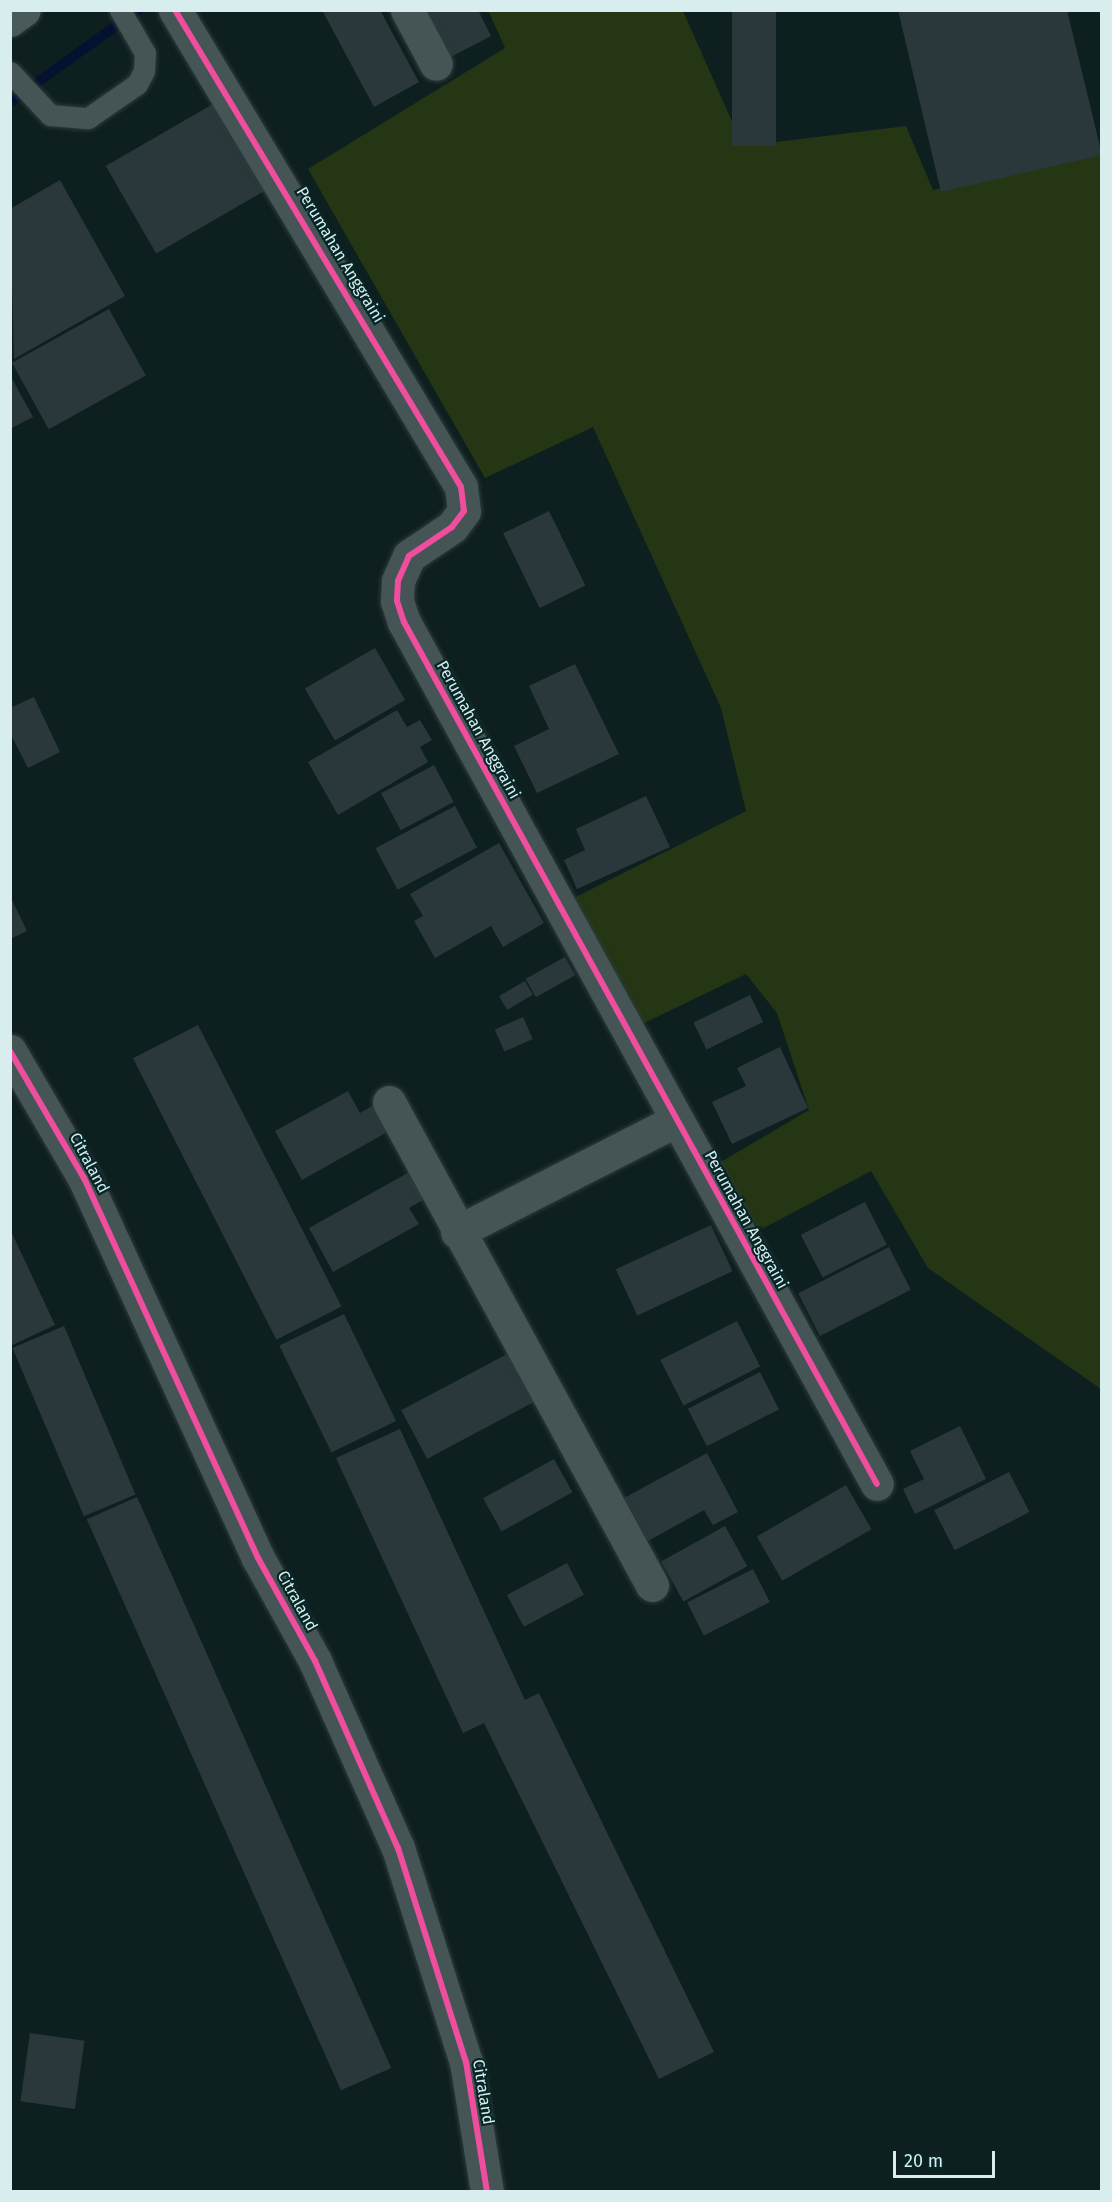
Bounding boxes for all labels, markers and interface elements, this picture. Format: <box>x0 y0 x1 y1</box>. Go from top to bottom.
street label: Perumahan Anggraini <box>292 184 388 326</box>
street label: Perumahan Anggraini <box>432 658 524 802</box>
street label: Citraland <box>65 1130 113 1196</box>
street label: Perumahan Anggraini <box>700 1148 792 1292</box>
street label: Citraland <box>273 1568 321 1634</box>
street label: Citraland <box>468 2058 498 2126</box>
scale bar <box>896 2139 998 2177</box>
text: 20 m <box>904 2150 943 2172</box>

